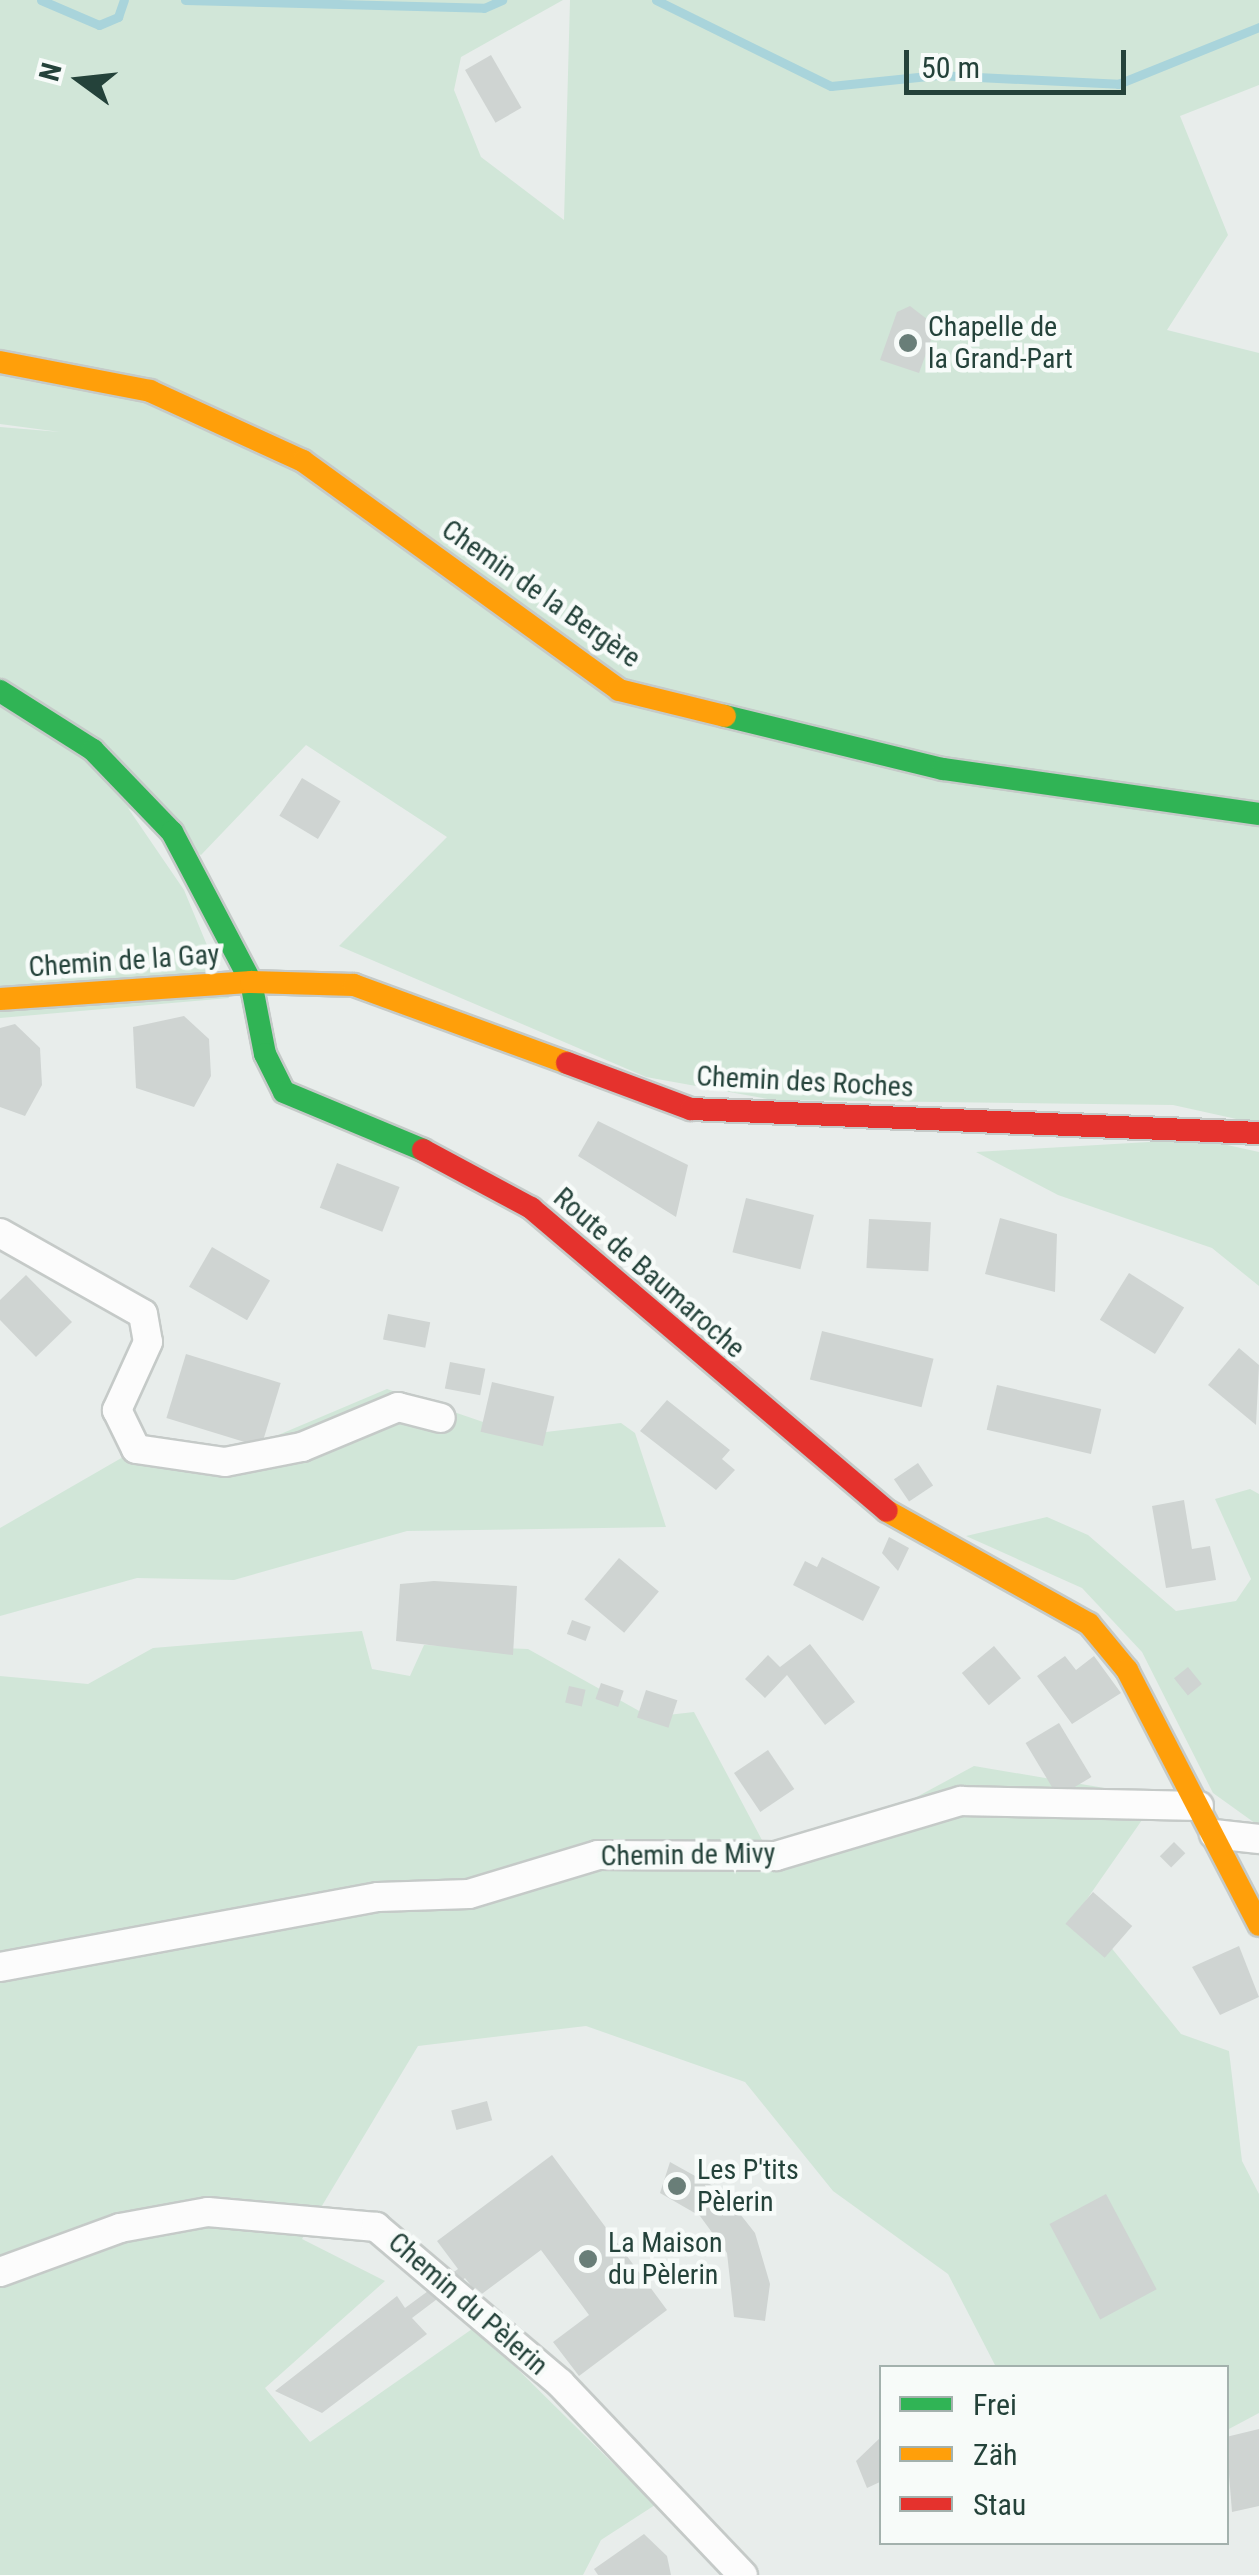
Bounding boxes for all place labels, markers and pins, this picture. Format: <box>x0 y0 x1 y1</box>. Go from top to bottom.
place label: Chapelle de la Grand-Part <box>928 310 1073 376</box>
marker: Chapelle de la Grand-Part <box>897 332 919 354</box>
place label: Les P'tits Pèlerin <box>697 2153 799 2219</box>
marker: Les P'tits Pèlerin <box>666 2175 688 2197</box>
place label: La Maison du Pèlerin <box>608 2226 723 2292</box>
marker: La Maison du Pèlerin <box>577 2248 599 2270</box>

